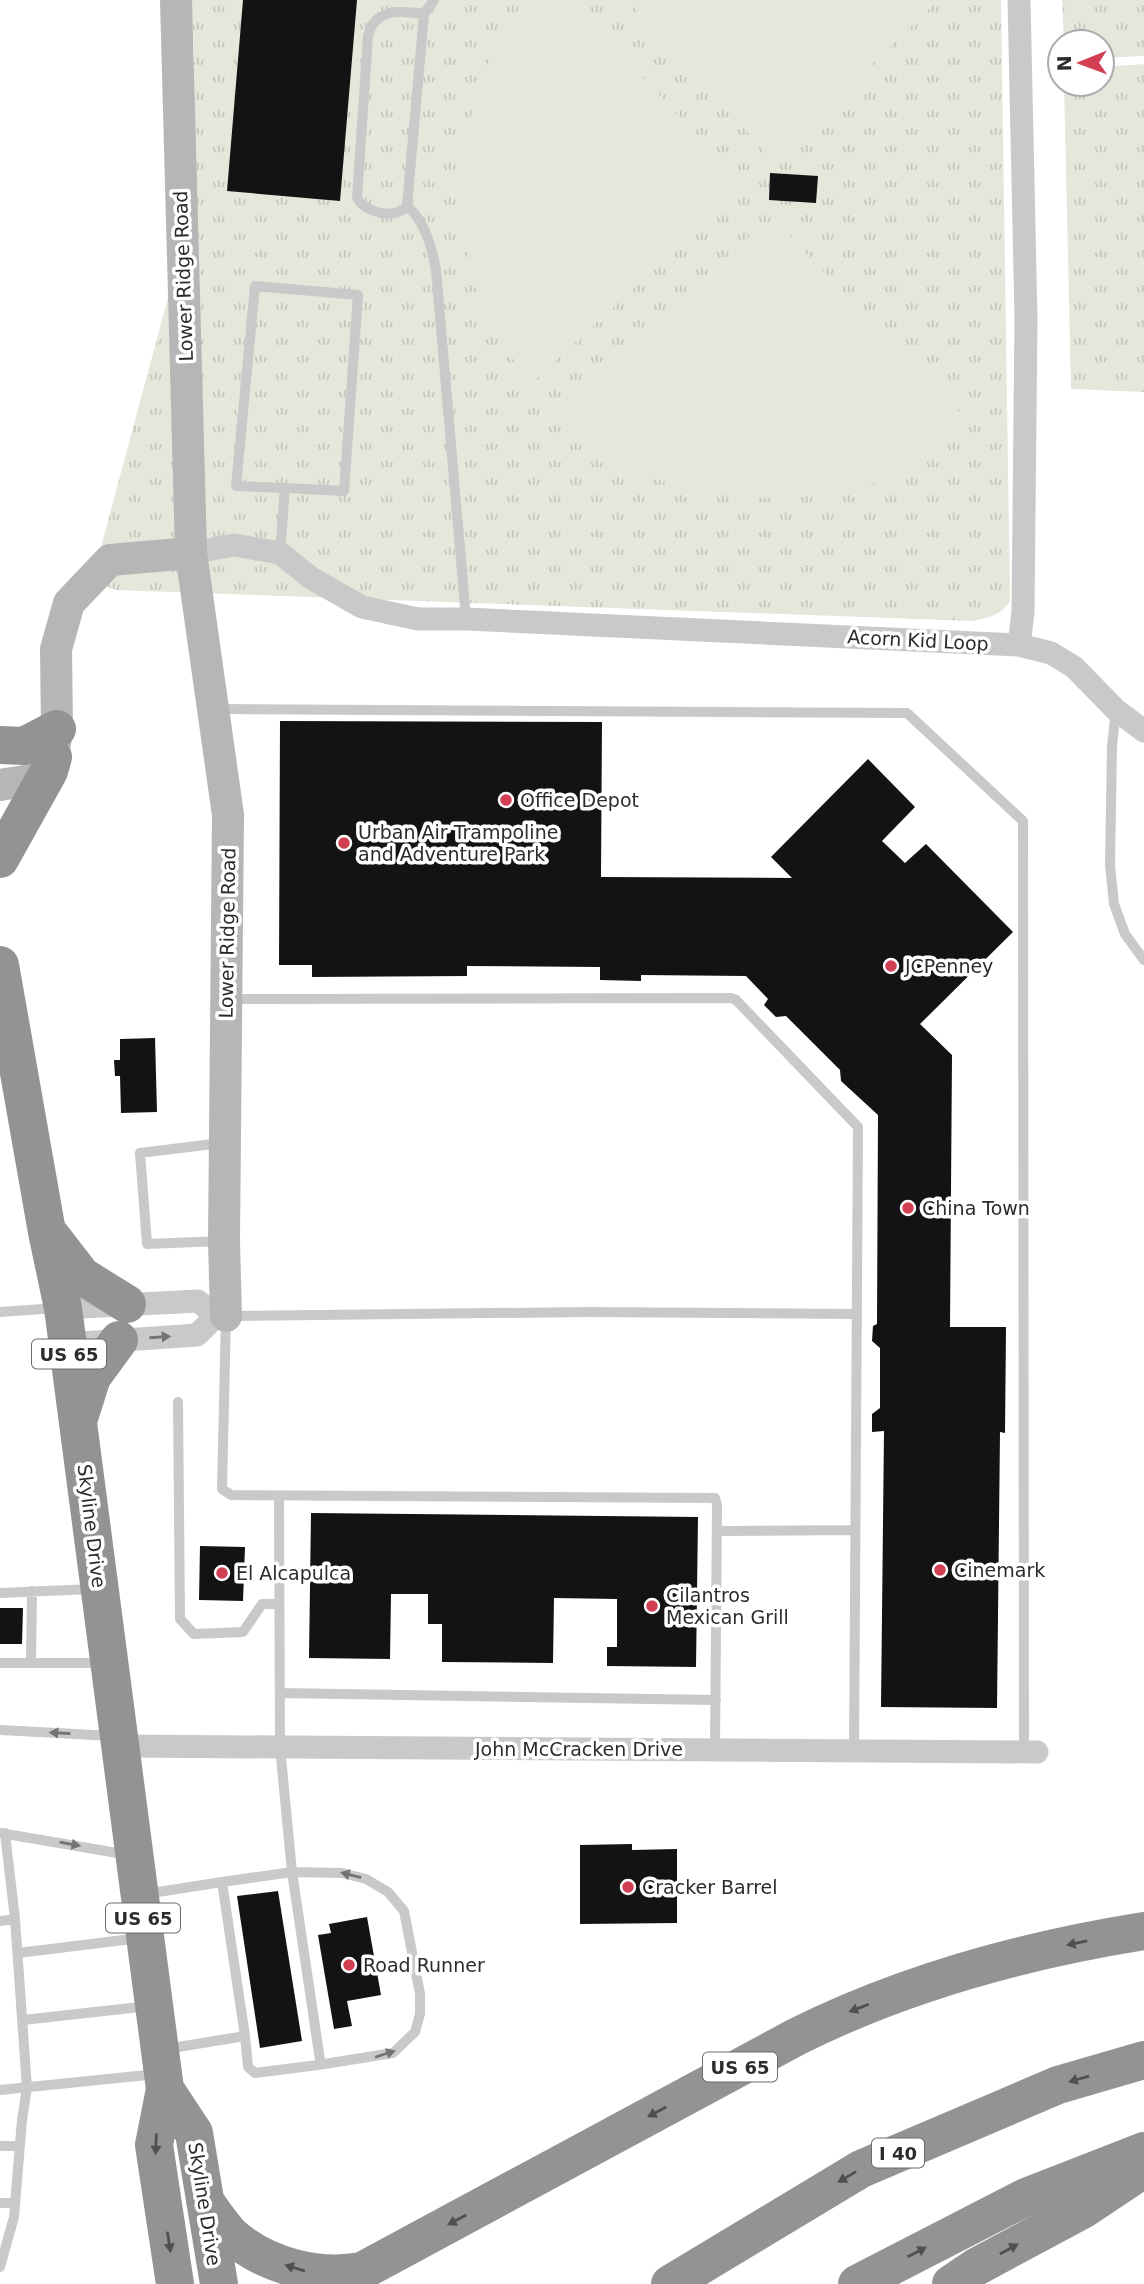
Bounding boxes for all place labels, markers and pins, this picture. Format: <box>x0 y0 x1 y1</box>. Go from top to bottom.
place label: Office Depot <box>520 789 639 811</box>
marker: Office Depot <box>498 792 514 808</box>
place label: Urban Air Trampoline and Adventure Park <box>358 821 558 865</box>
marker: Urban Air Trampoline and Adventure Park <box>336 835 352 851</box>
place label: JCPenney <box>904 955 993 977</box>
marker: JCPenney <box>883 958 899 974</box>
place label: China Town <box>922 1197 1030 1219</box>
marker: China Town <box>900 1200 916 1216</box>
place label: Cinemark <box>954 1559 1045 1581</box>
place label: El Alcapulca <box>236 1562 351 1584</box>
marker: Cinemark <box>932 1562 948 1578</box>
marker: El Alcapulca <box>214 1565 230 1581</box>
place label: Cilantros Mexican Grill <box>666 1584 789 1628</box>
marker: Cilantros Mexican Grill <box>644 1598 660 1614</box>
place label: Cracker Barrel <box>642 1876 778 1898</box>
marker: Cracker Barrel <box>620 1879 636 1895</box>
place label: Road Runner <box>363 1954 485 1976</box>
marker: Road Runner <box>341 1957 357 1973</box>

